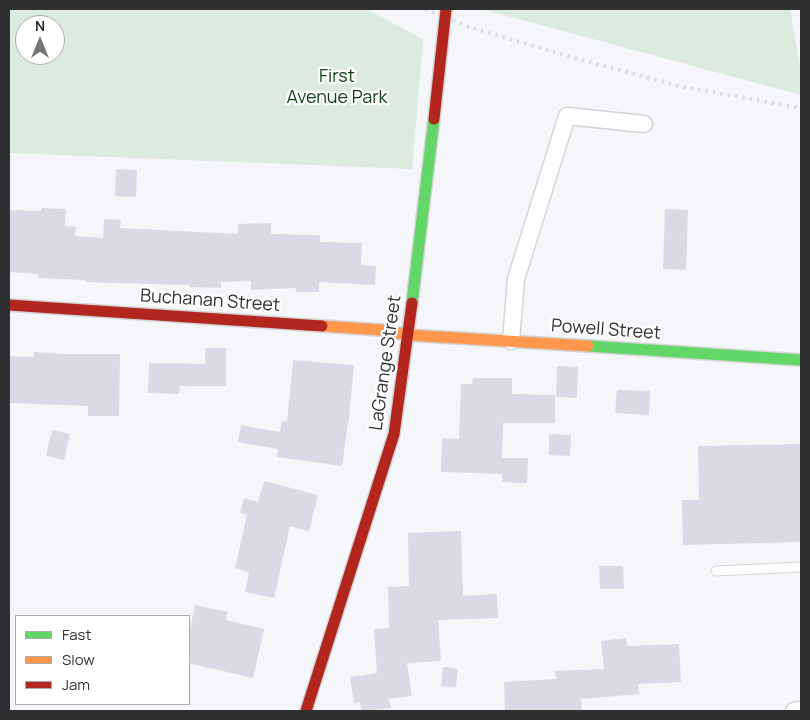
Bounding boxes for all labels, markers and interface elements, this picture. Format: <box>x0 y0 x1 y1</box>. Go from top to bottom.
north arrow <box>15 15 65 65</box>
text: N <box>35 16 45 35</box>
park label: First Avenue Park <box>286 66 388 108</box>
street label: Buchanan Street <box>139 285 281 317</box>
street label: LaGrange Street <box>366 294 406 432</box>
street label: Powell Street <box>550 315 662 345</box>
legend <box>15 615 190 705</box>
text: Fast <box>62 624 91 645</box>
text: Slow <box>62 649 95 670</box>
text: Jam <box>62 674 90 695</box>

